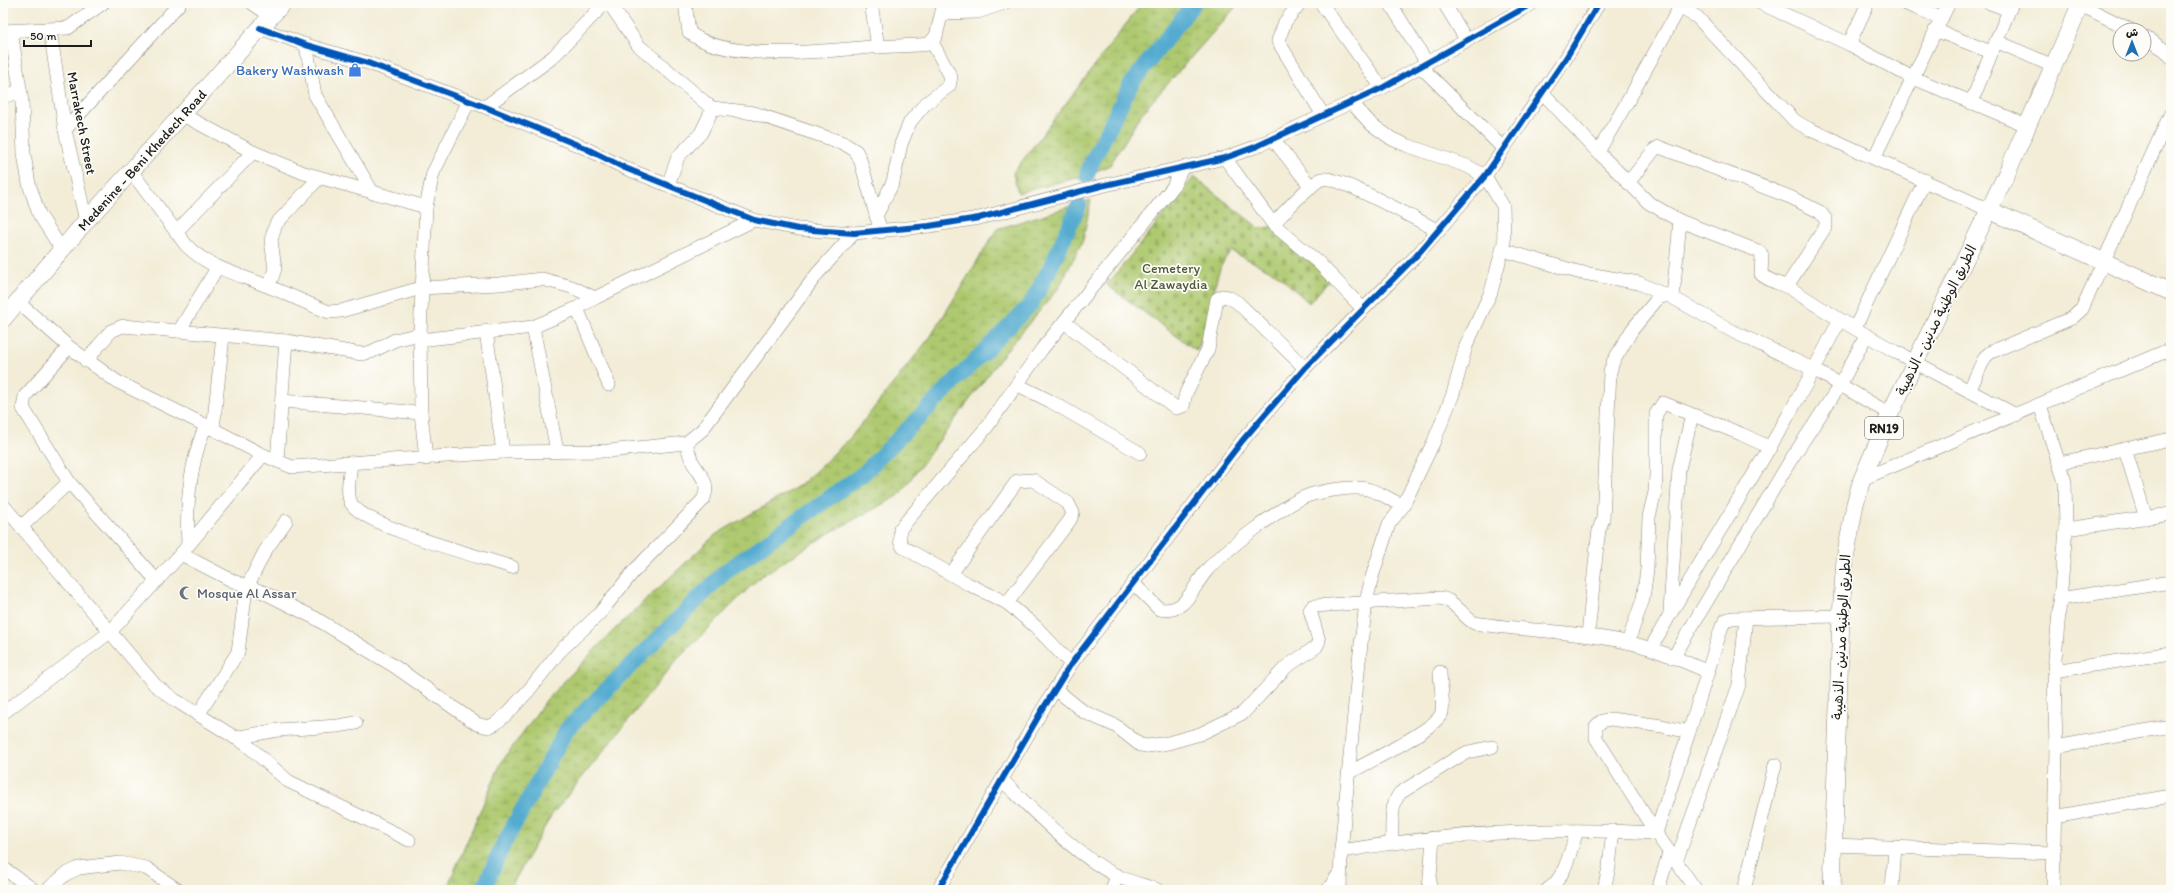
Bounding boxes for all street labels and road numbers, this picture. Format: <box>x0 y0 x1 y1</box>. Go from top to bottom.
street label: Marrakech Street <box>63 70 100 176</box>
street label: Medenine - Beni Khedech Road <box>74 86 211 234</box>
street label: الطريق الوطنية مدنين - الذهيبة <box>1893 242 1980 398</box>
road number: RN19 <box>1865 417 1903 439</box>
street label: الطريق الوطنية مدنين - الذهيبة <box>1829 554 1854 720</box>

